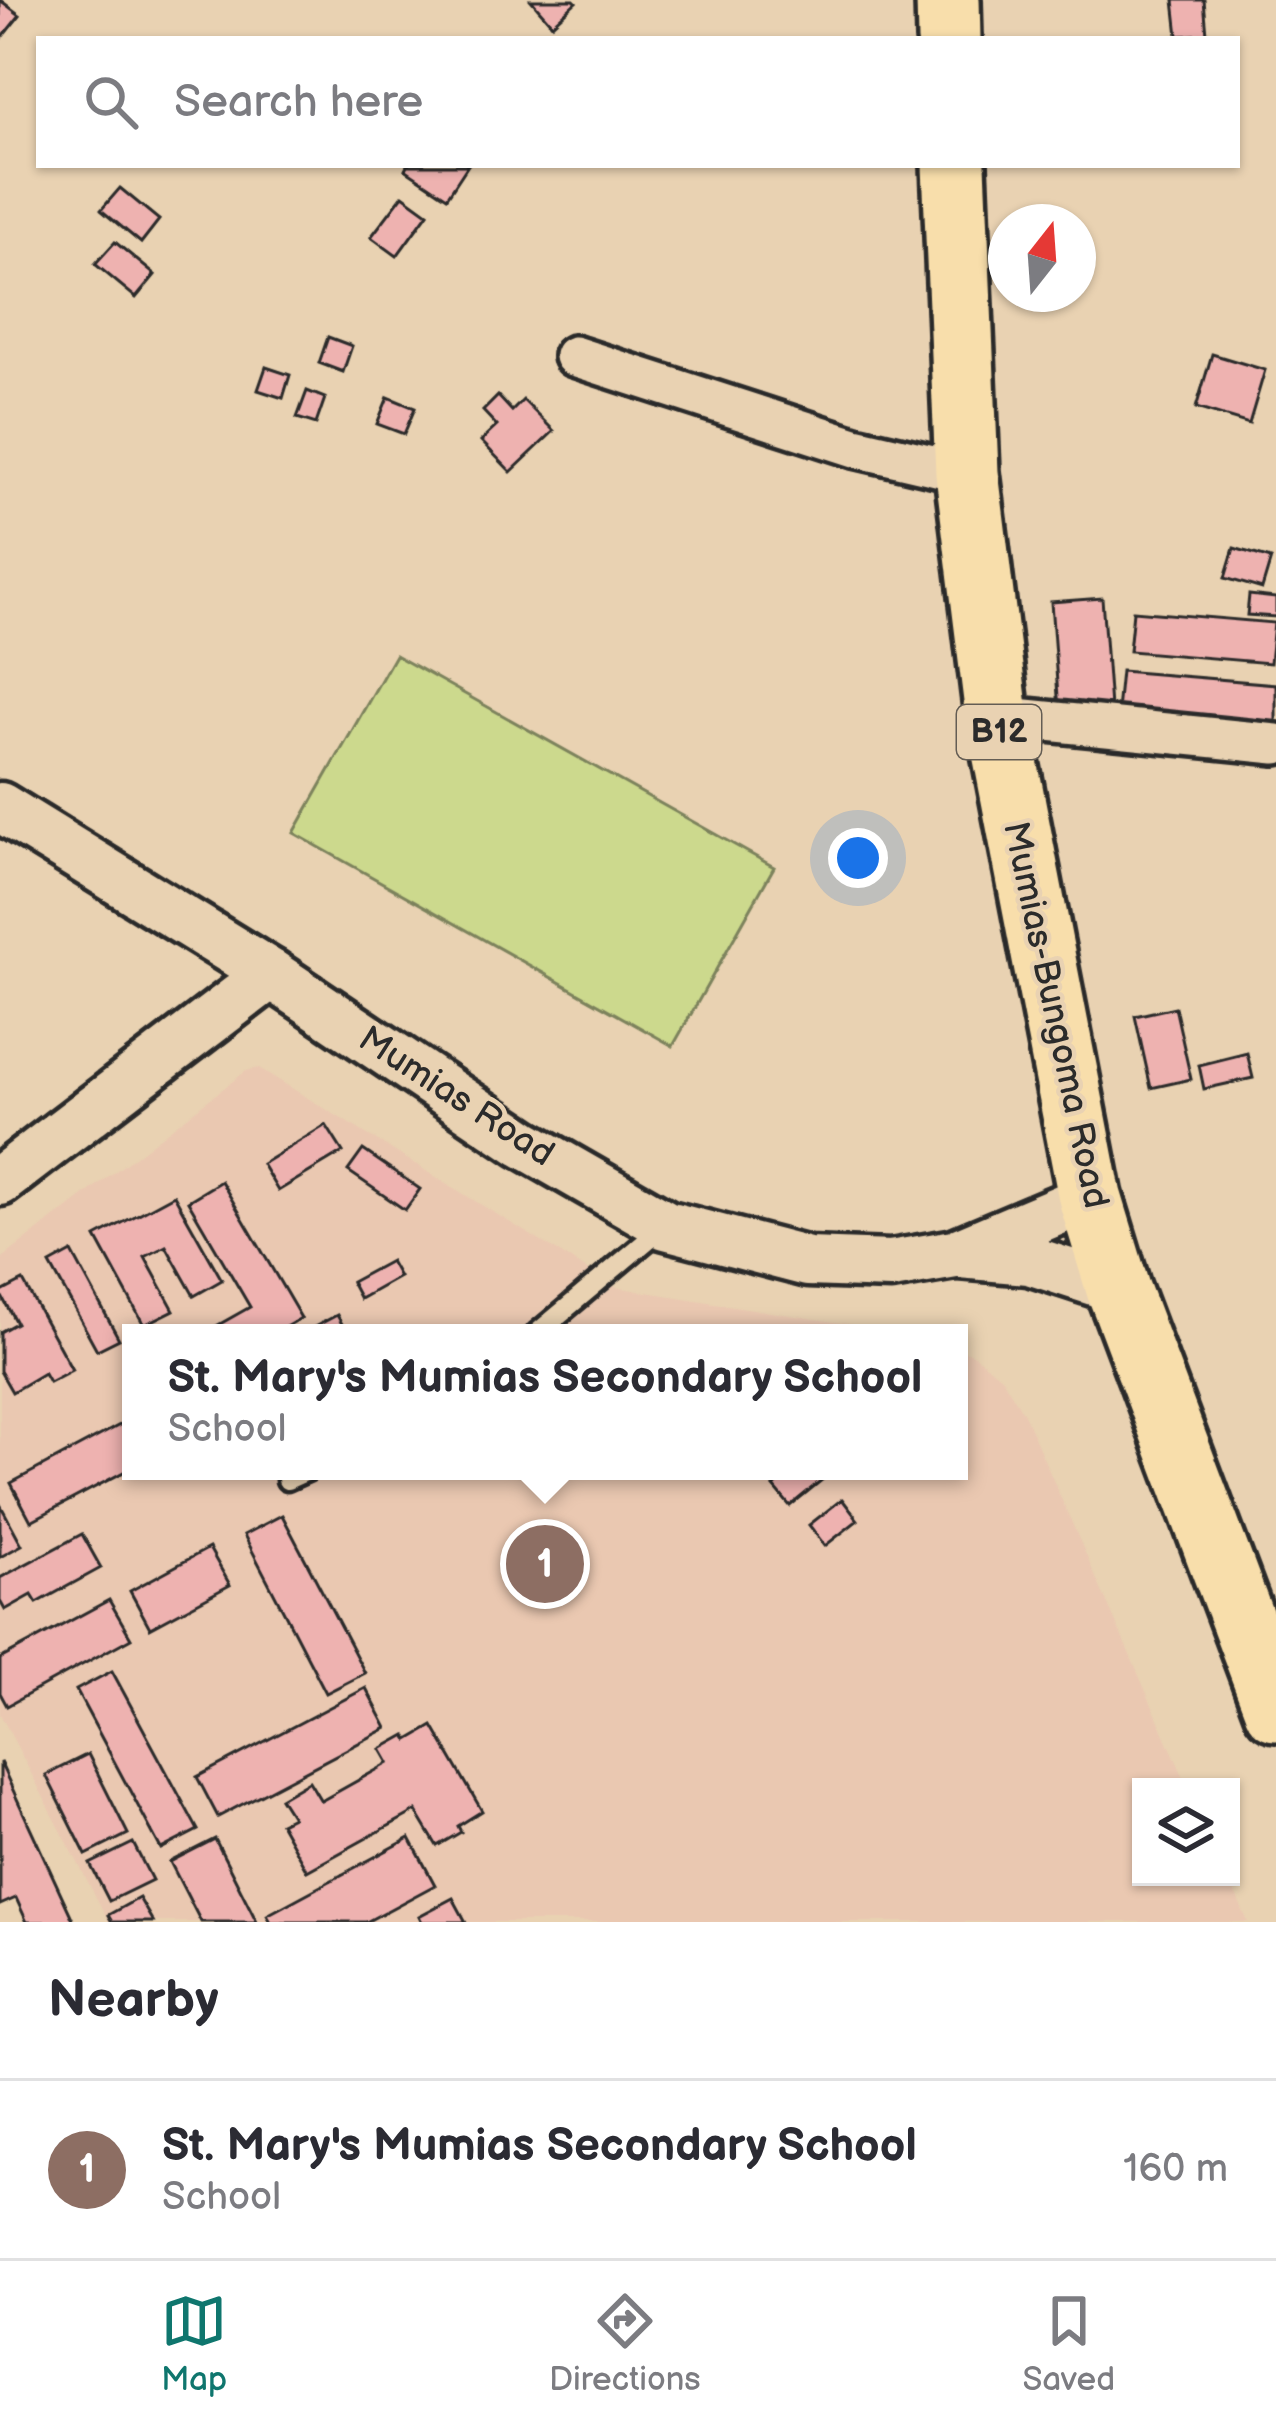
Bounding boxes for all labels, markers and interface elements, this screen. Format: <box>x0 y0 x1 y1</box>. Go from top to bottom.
search box <box>36 36 1240 168</box>
icon: search <box>78 69 144 135</box>
text: Search here <box>174 75 423 130</box>
north arrow <box>988 204 1096 312</box>
road number: B12 <box>957 705 1041 759</box>
street label: Mumias-Bungoma Road <box>993 818 1117 1212</box>
your location <box>828 828 888 888</box>
street label: Mumias Road <box>350 1018 562 1176</box>
popup <box>122 1324 968 1480</box>
text: St. Mary's Mumias Secondary School <box>168 1351 922 1406</box>
text: School <box>168 1406 287 1453</box>
pin: 1 <box>506 1519 584 1609</box>
map controls <box>1132 1778 1240 1886</box>
button: layers <box>1132 1778 1240 1886</box>
text: Nearby <box>48 1970 219 2031</box>
text: St. Mary's Mumias Secondary School <box>162 2119 917 2174</box>
text: 1 <box>79 2146 95 2193</box>
text: 160 m <box>1123 2146 1228 2193</box>
text: School <box>162 2174 281 2221</box>
tab: Map <box>161 2288 227 2400</box>
tab: Directions <box>549 2288 701 2400</box>
tab: Saved <box>1022 2288 1115 2400</box>

